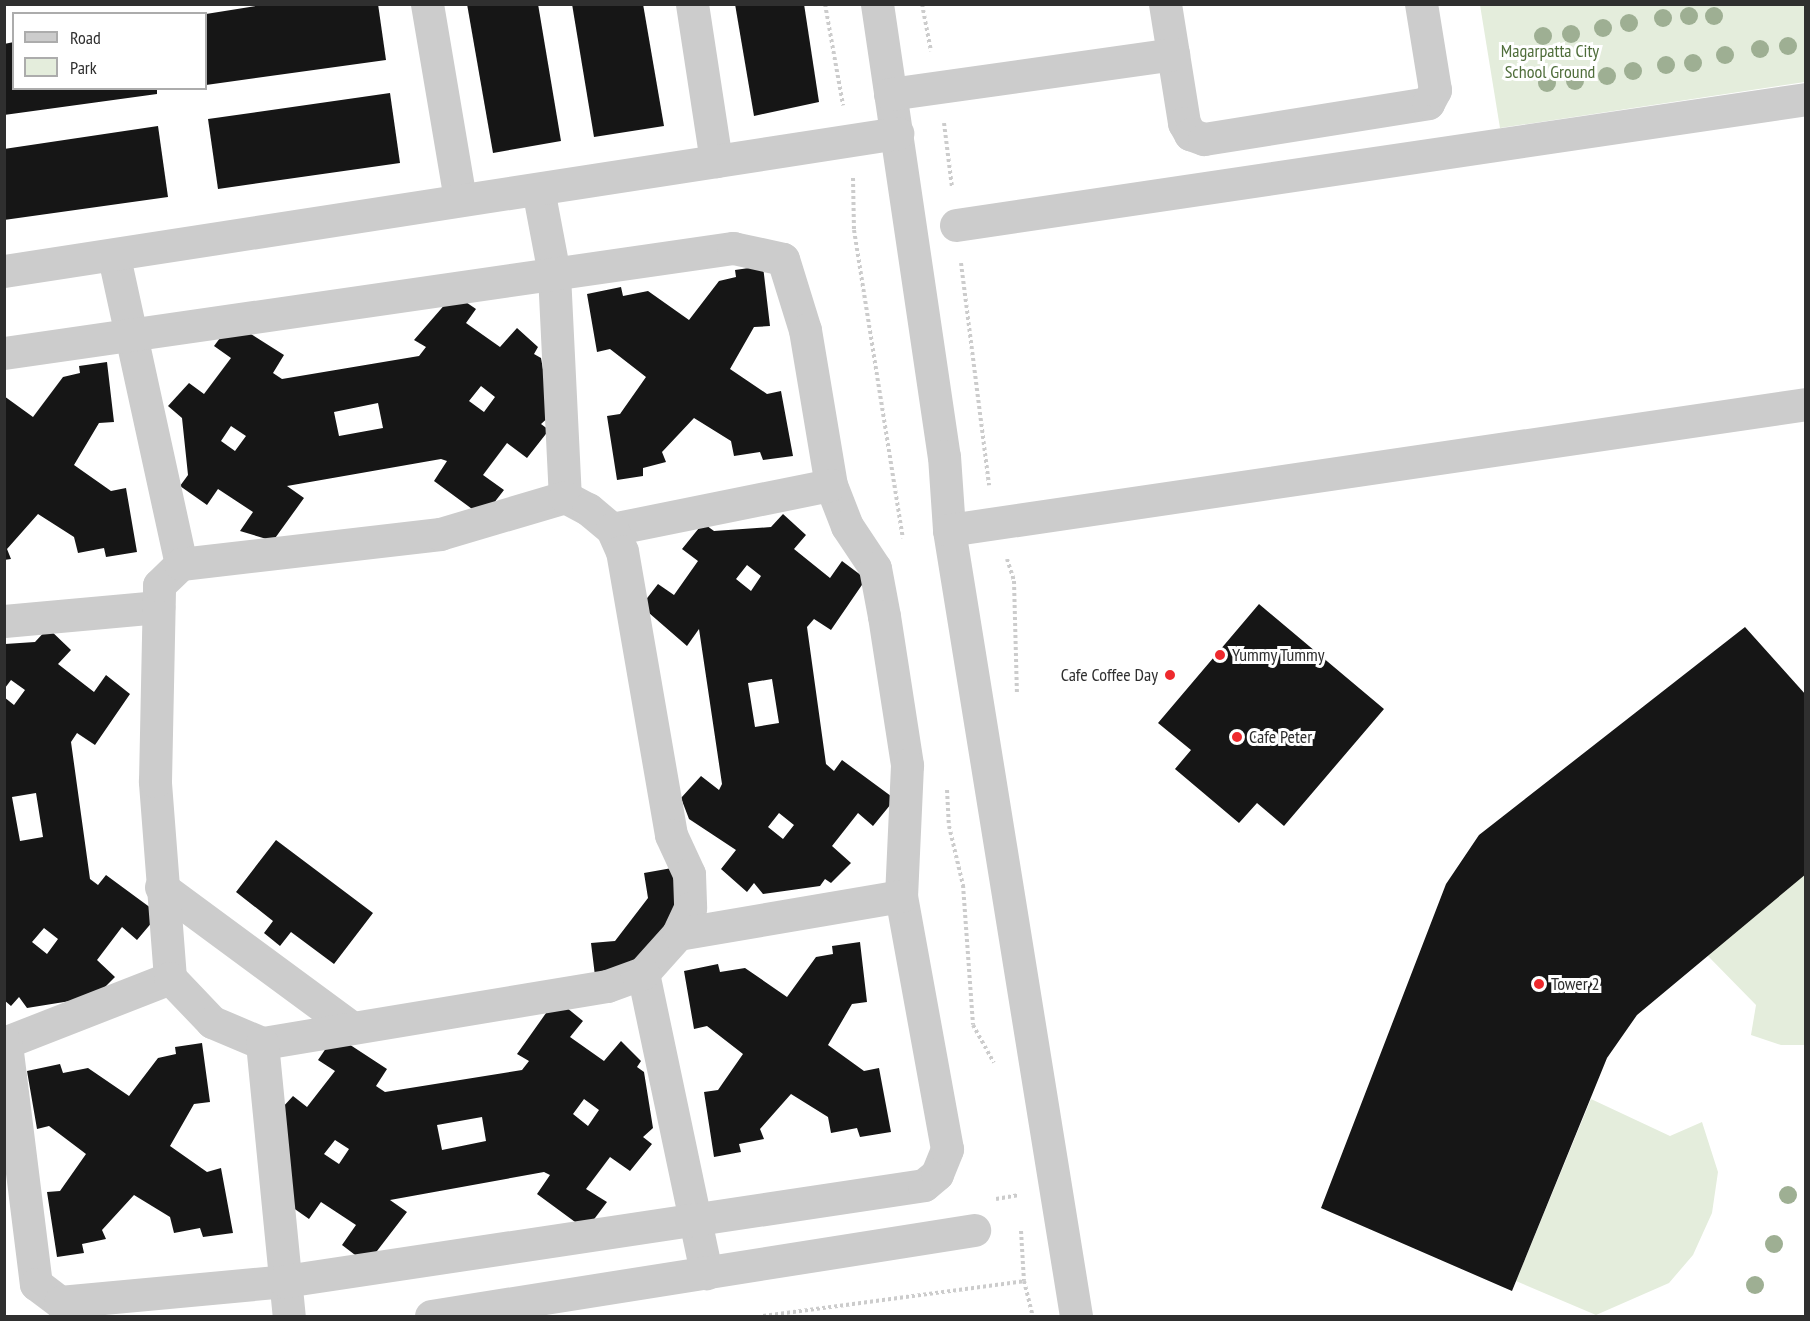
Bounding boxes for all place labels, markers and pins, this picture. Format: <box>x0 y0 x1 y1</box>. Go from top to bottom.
place label: Yummy Tummy <box>1232 644 1326 666</box>
marker: Yummy Tummy <box>1213 648 1227 662</box>
place label: Cafe Coffee Day <box>1061 664 1158 686</box>
marker: Cafe Coffee Day <box>1163 668 1177 682</box>
place label: Cafe Peter <box>1249 726 1312 748</box>
marker: Cafe Peter <box>1230 730 1244 744</box>
place label: Tower 2 <box>1551 973 1600 995</box>
marker: Tower 2 <box>1532 977 1546 991</box>

